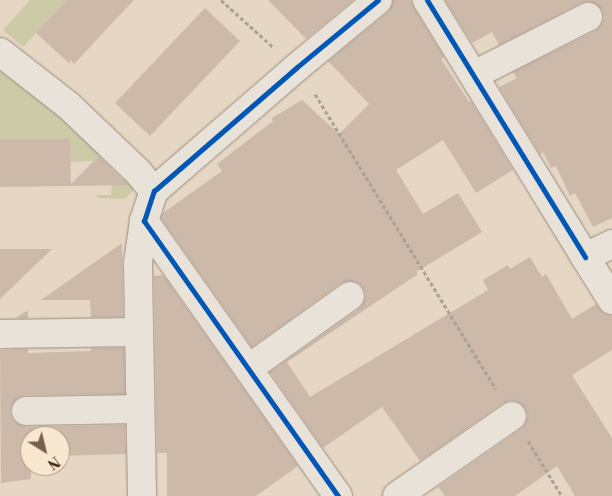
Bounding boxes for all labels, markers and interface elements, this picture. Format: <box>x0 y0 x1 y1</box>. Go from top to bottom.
north arrow <box>20 426 70 476</box>
text: N <box>43 452 63 473</box>

